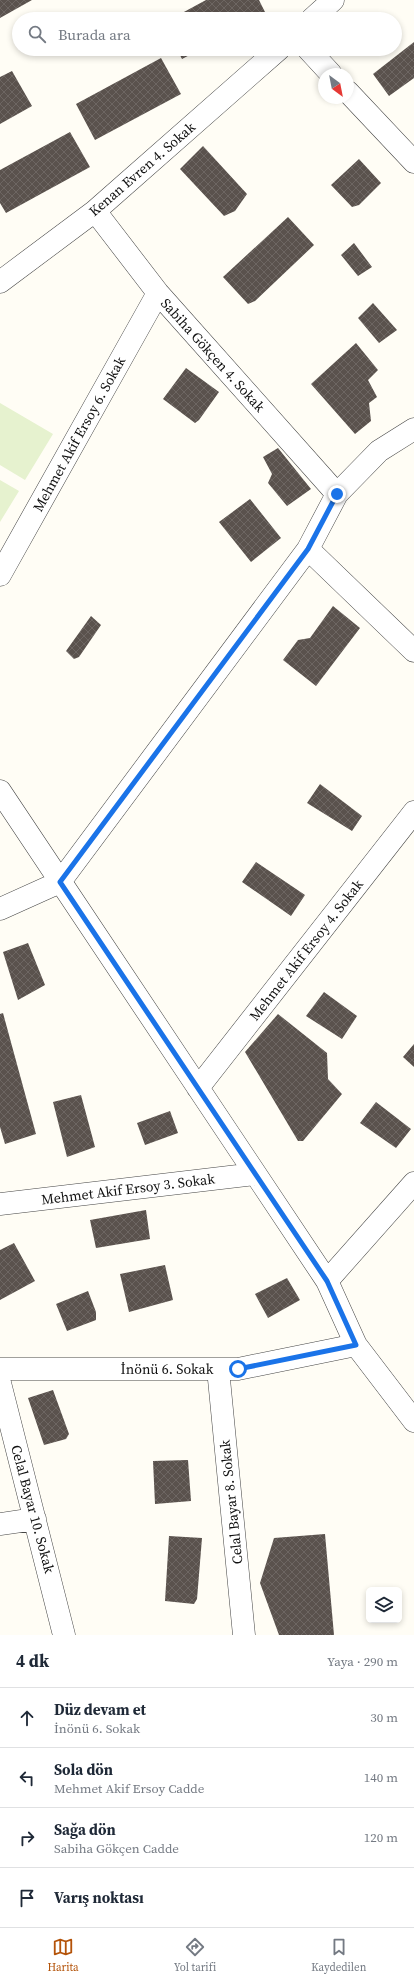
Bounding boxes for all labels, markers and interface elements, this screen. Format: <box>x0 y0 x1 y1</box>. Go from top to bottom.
search box <box>12 12 402 56</box>
icon: search <box>26 23 48 45</box>
text: Burada ara <box>58 24 131 45</box>
north arrow <box>318 68 354 104</box>
street label: Kenan Evren 4. Sokak <box>84 117 200 221</box>
street label: Sabiha Gökçen 4. Sokak <box>156 294 270 417</box>
street label: Mehmet Akif Ersoy 6. Sokak <box>28 353 130 515</box>
route end <box>328 485 346 503</box>
street label: Mehmet Akif Ersoy 4. Sokak <box>244 875 368 1025</box>
street label: Mehmet Akif Ersoy 3. Sokak <box>40 1168 216 1210</box>
street label: İnönü 6. Sokak <box>121 1359 214 1379</box>
route start <box>229 1360 247 1378</box>
street label: Celal Bayar 8. Sokak <box>214 1438 247 1565</box>
street label: Celal Bayar 10. Sokak <box>6 1443 60 1576</box>
map controls <box>366 1587 402 1623</box>
button: layers <box>366 1587 402 1623</box>
text: 4 dk <box>16 1649 49 1673</box>
text: Yaya · 290 m <box>327 1653 398 1670</box>
text: Düz devam et <box>54 1699 146 1720</box>
icon: ahead <box>16 1707 38 1729</box>
text: 30 m <box>370 1709 398 1726</box>
text: İnönü 6. Sokak <box>54 1720 140 1737</box>
text: Sola dön <box>54 1759 113 1780</box>
icon: left <box>16 1767 38 1789</box>
text: 140 m <box>364 1769 398 1786</box>
text: Mehmet Akif Ersoy Cadde <box>54 1780 204 1797</box>
text: Sağa dön <box>54 1819 116 1840</box>
icon: right <box>16 1827 38 1849</box>
text: 120 m <box>364 1829 398 1846</box>
text: Sabiha Gökçen Cadde <box>54 1840 179 1857</box>
icon: arrive <box>16 1887 38 1909</box>
text: Varış noktası <box>54 1887 144 1908</box>
tab: Harita <box>48 1936 79 1975</box>
tab: Yol tarifi <box>174 1936 216 1975</box>
tab: Kaydedilen <box>311 1936 366 1975</box>

